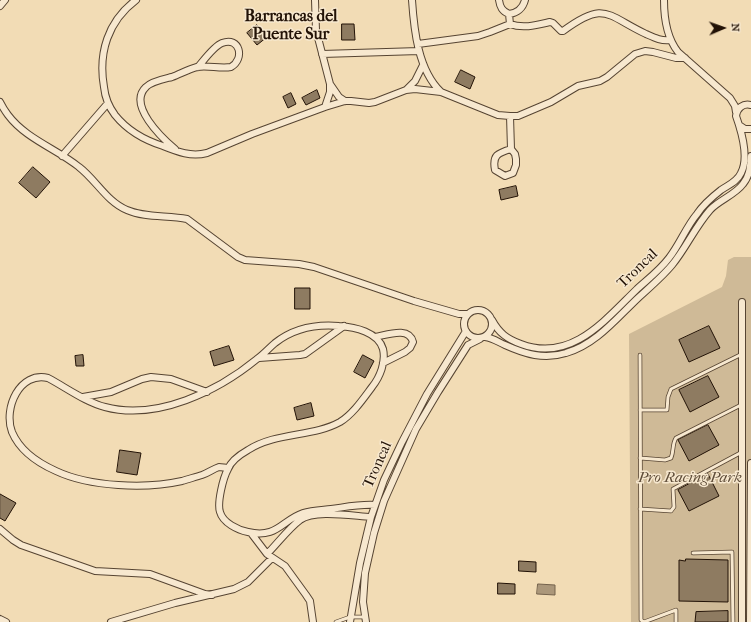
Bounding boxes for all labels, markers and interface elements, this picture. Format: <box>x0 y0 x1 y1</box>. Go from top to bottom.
district label: Barrancas del Puente Sur <box>245 7 337 45</box>
north arrow <box>703 8 743 48</box>
text: N <box>729 23 742 32</box>
street label: Troncal <box>614 245 662 293</box>
street label: Troncal <box>360 439 396 491</box>
park label: Pro Racing Park <box>638 469 742 487</box>

